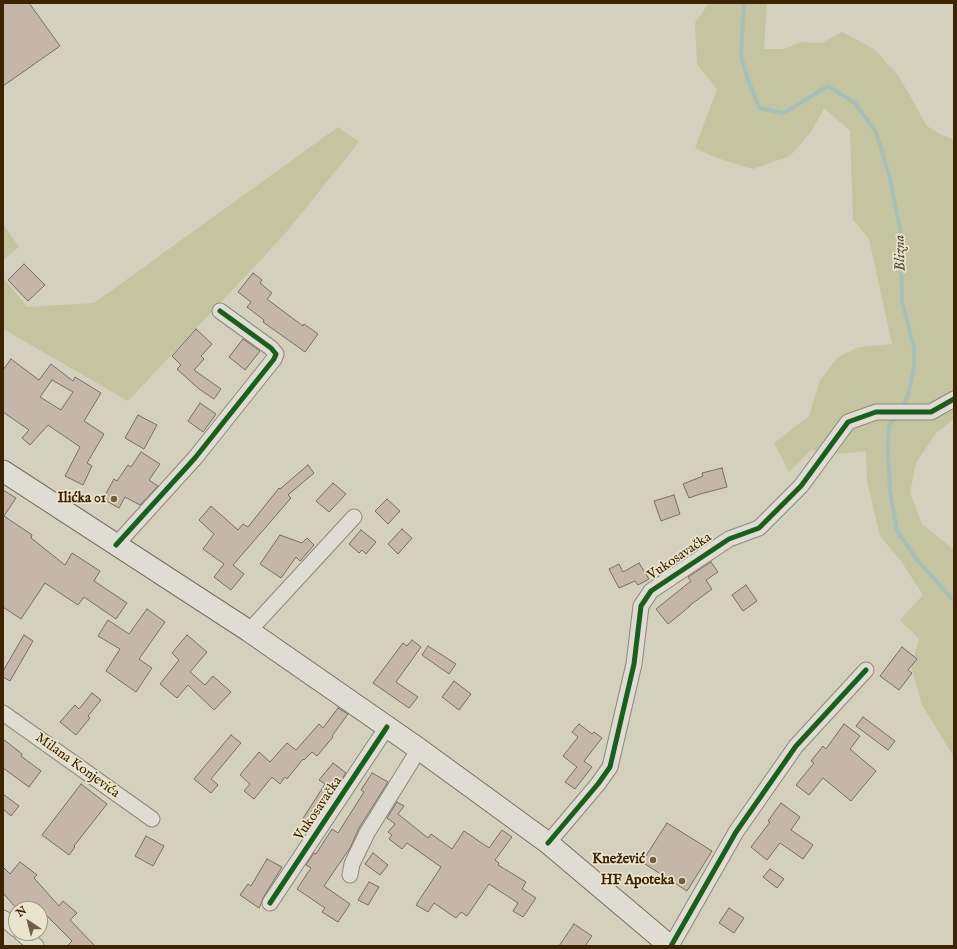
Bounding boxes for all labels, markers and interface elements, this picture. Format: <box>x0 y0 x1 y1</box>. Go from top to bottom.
water label: Blizna <box>891 234 911 272</box>
place label: Ilićka 01 <box>58 491 106 507</box>
marker: Ilićka 01 <box>109 494 119 504</box>
street label: Vukosavačka <box>645 529 715 585</box>
street label: Milana Konjevića <box>32 730 122 802</box>
street label: Vukosavačka <box>291 774 347 844</box>
place label: Knežević <box>592 852 645 868</box>
marker: Knežević <box>648 855 658 865</box>
place label: HF Apoteka <box>601 873 674 889</box>
marker: HF Apoteka <box>677 876 687 886</box>
north arrow <box>8 901 48 941</box>
text: N <box>14 904 30 920</box>

